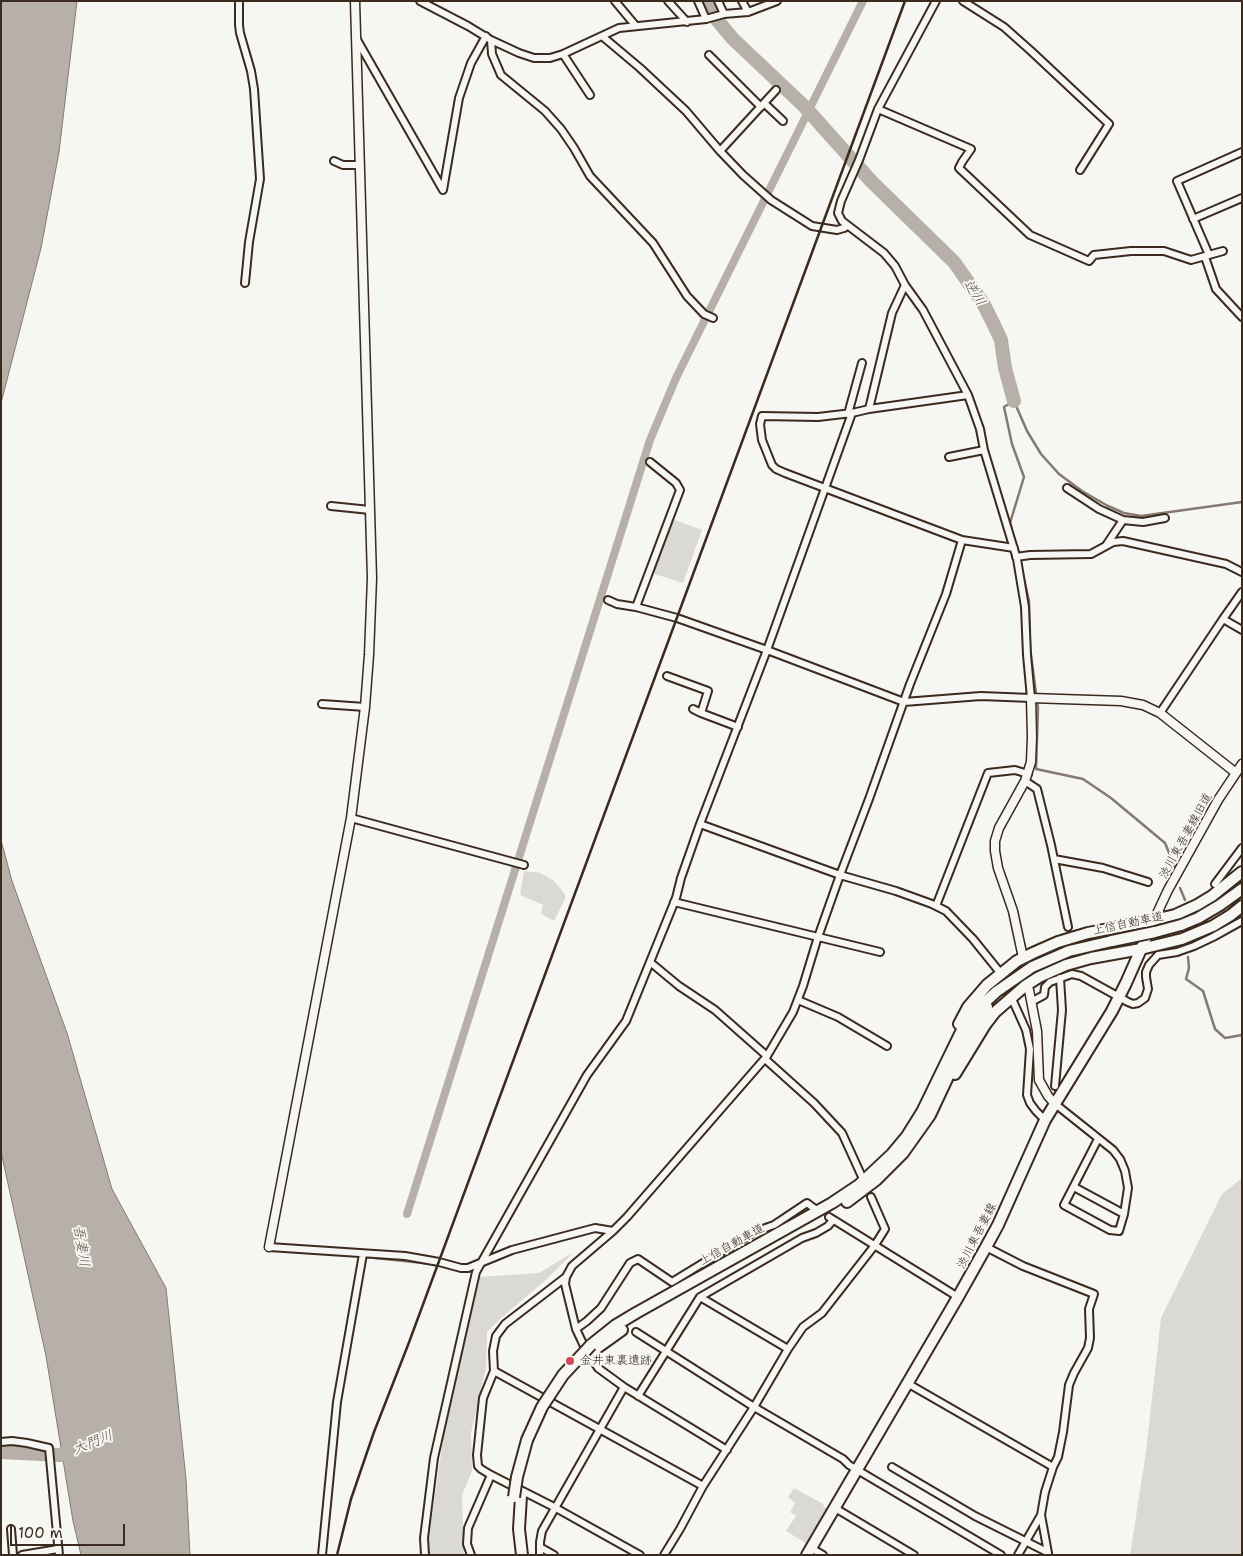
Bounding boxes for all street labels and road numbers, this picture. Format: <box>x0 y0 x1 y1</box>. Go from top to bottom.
street label: 渋川東吾妻線旧道 <box>1156 791 1216 881</box>
street label: 上信自動車道 <box>1091 909 1165 939</box>
street label: 渋川東吾妻線 <box>954 1201 1000 1271</box>
street label: 上信自動車道 <box>697 1221 767 1269</box>

